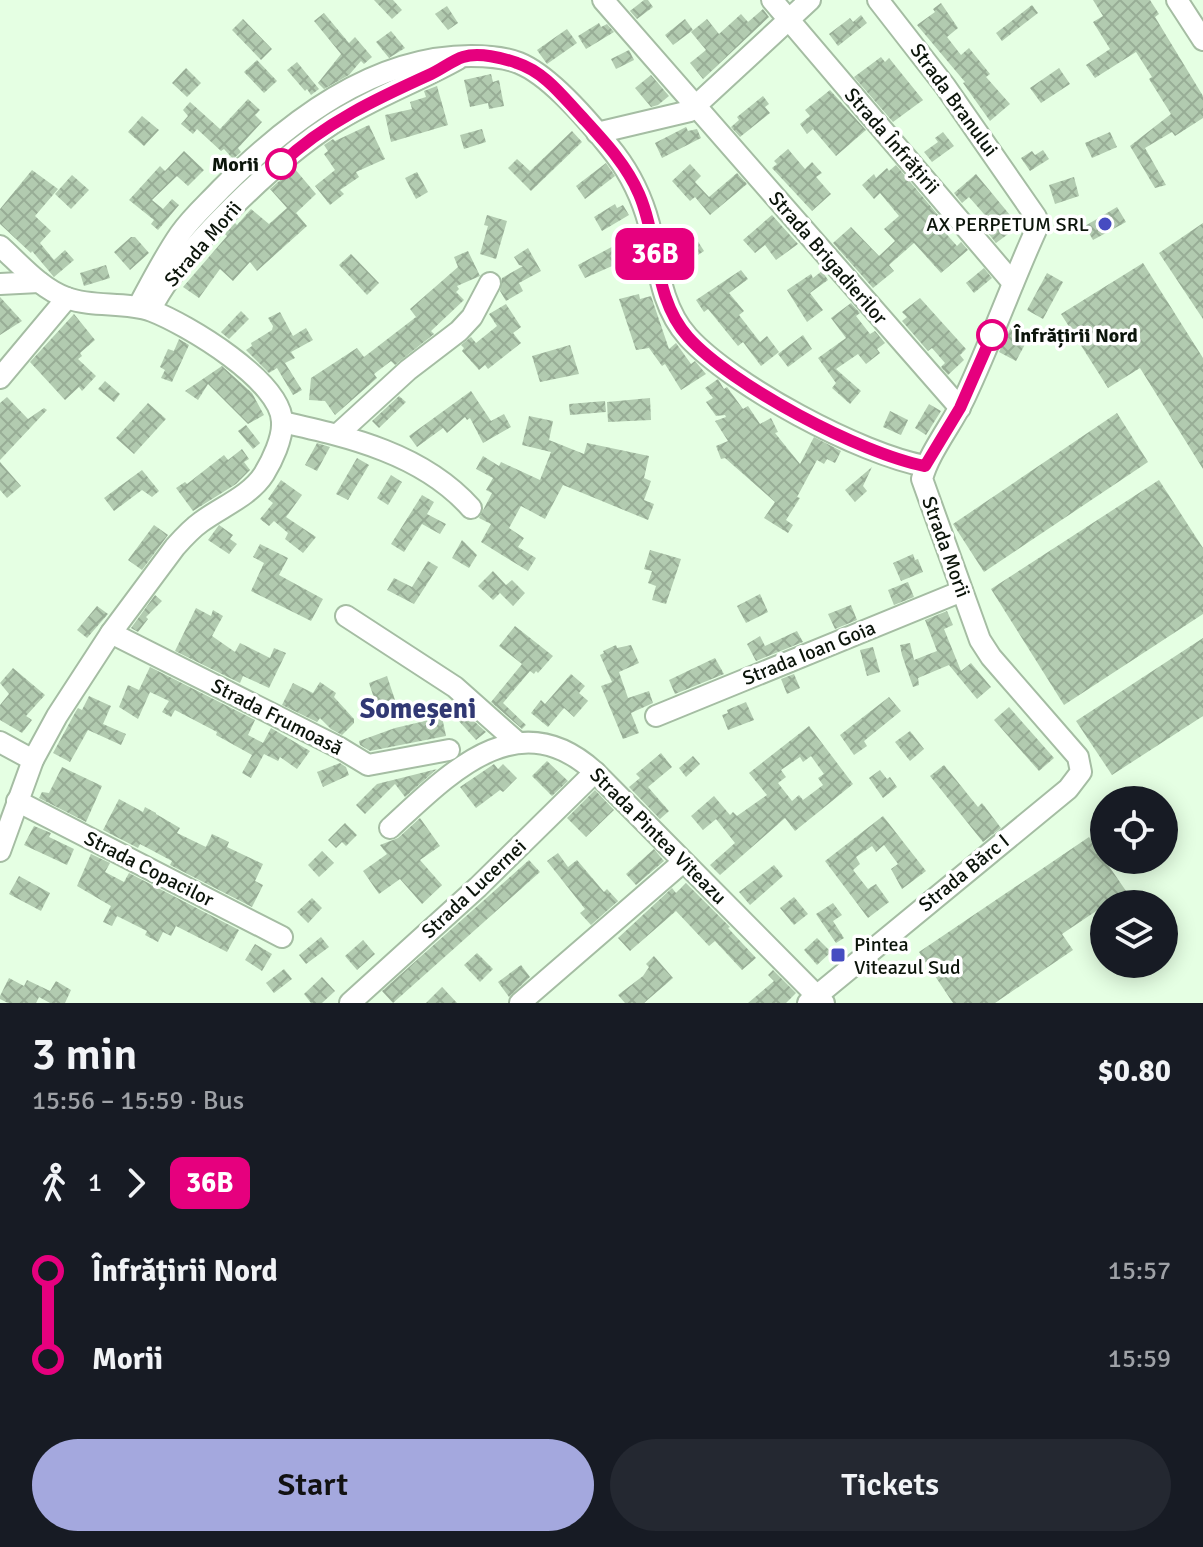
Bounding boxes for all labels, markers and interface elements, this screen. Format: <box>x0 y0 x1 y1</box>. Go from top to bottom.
street label: Strada Branului <box>905 39 1003 161</box>
street label: Strada Înfrățirii <box>839 83 945 199</box>
marker: Morii <box>266 149 296 179</box>
place label: Morii <box>212 152 259 177</box>
street label: Strada Brigadierilor <box>763 186 893 330</box>
street label: Strada Morii <box>159 196 247 292</box>
place label: AX PERPETUM SRL <box>926 212 1089 237</box>
marker: AX PERPETUM SRL <box>1096 215 1114 233</box>
line badge: 36B <box>609 228 701 280</box>
text: 36B <box>631 237 679 271</box>
marker: Înfrățirii Nord <box>977 320 1007 350</box>
place label: Înfrățirii Nord <box>1013 323 1138 348</box>
street label: Strada Morii <box>916 493 976 601</box>
street label: Strada Ioan Goia <box>739 615 879 691</box>
street label: Strada Frumoasă <box>207 673 347 761</box>
district label: Someșeni <box>360 692 476 727</box>
street label: Strada Pintea Viteazu <box>584 762 732 910</box>
map controls <box>1090 786 1178 978</box>
button: locate <box>1090 786 1178 874</box>
street label: Strada Copacilor <box>80 826 218 913</box>
street label: Strada Bărc I <box>914 829 1014 917</box>
street label: Strada Lucernei <box>416 834 532 944</box>
button: layers <box>1090 890 1178 978</box>
place label: Pintea Viteazul Sud <box>854 932 961 980</box>
marker: Pintea Viteazul Sud <box>829 946 847 964</box>
text: 3 min <box>32 1028 137 1082</box>
text: $0.80 <box>1098 1053 1171 1090</box>
text: 15:56 – 15:59 · Bus <box>32 1085 244 1117</box>
icon: walk <box>32 1161 76 1205</box>
icon: forward <box>114 1161 158 1205</box>
text: 36B <box>186 1166 234 1200</box>
text: 1 <box>88 1167 102 1199</box>
text: Înfrățirii Nord <box>92 1253 278 1290</box>
text: 15:57 <box>1108 1255 1171 1287</box>
text: Morii <box>92 1341 163 1378</box>
text: 15:59 <box>1108 1343 1171 1375</box>
button: Start <box>32 1439 594 1531</box>
button: Tickets <box>610 1439 1171 1531</box>

